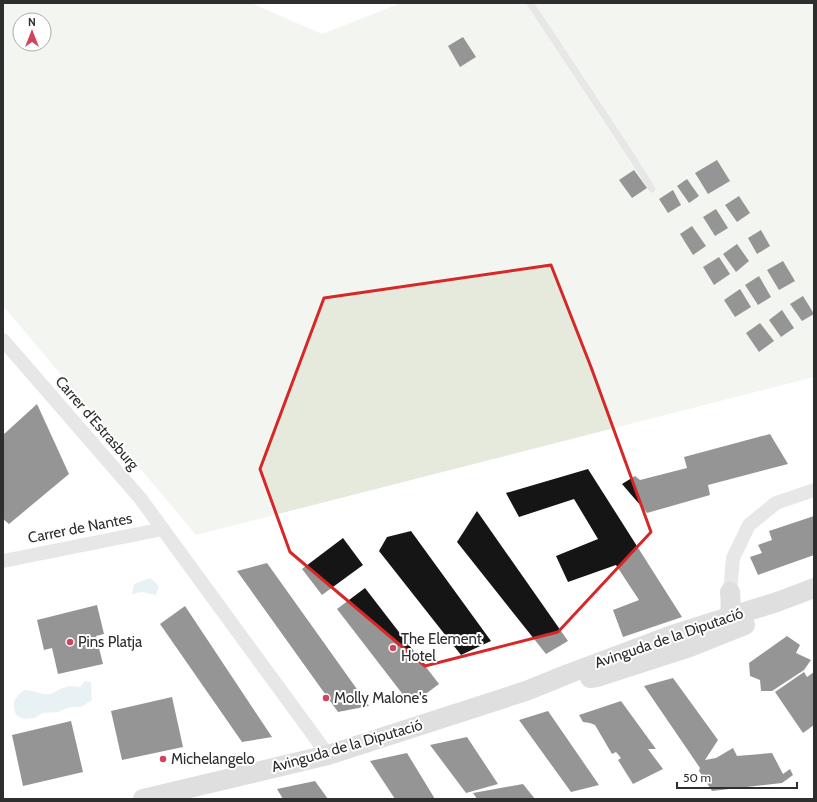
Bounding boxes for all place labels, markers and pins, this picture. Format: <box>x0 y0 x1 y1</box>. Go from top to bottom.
place label: The Element Hotel <box>401 630 482 665</box>
place label: Pins Platja <box>78 633 143 651</box>
marker: Pins Platja <box>65 637 75 647</box>
marker: The Element Hotel <box>388 643 398 653</box>
place label: Molly Malone's <box>334 689 428 707</box>
marker: Molly Malone's <box>321 693 331 703</box>
place label: Michelangelo <box>171 750 255 768</box>
marker: Michelangelo <box>158 754 168 764</box>

